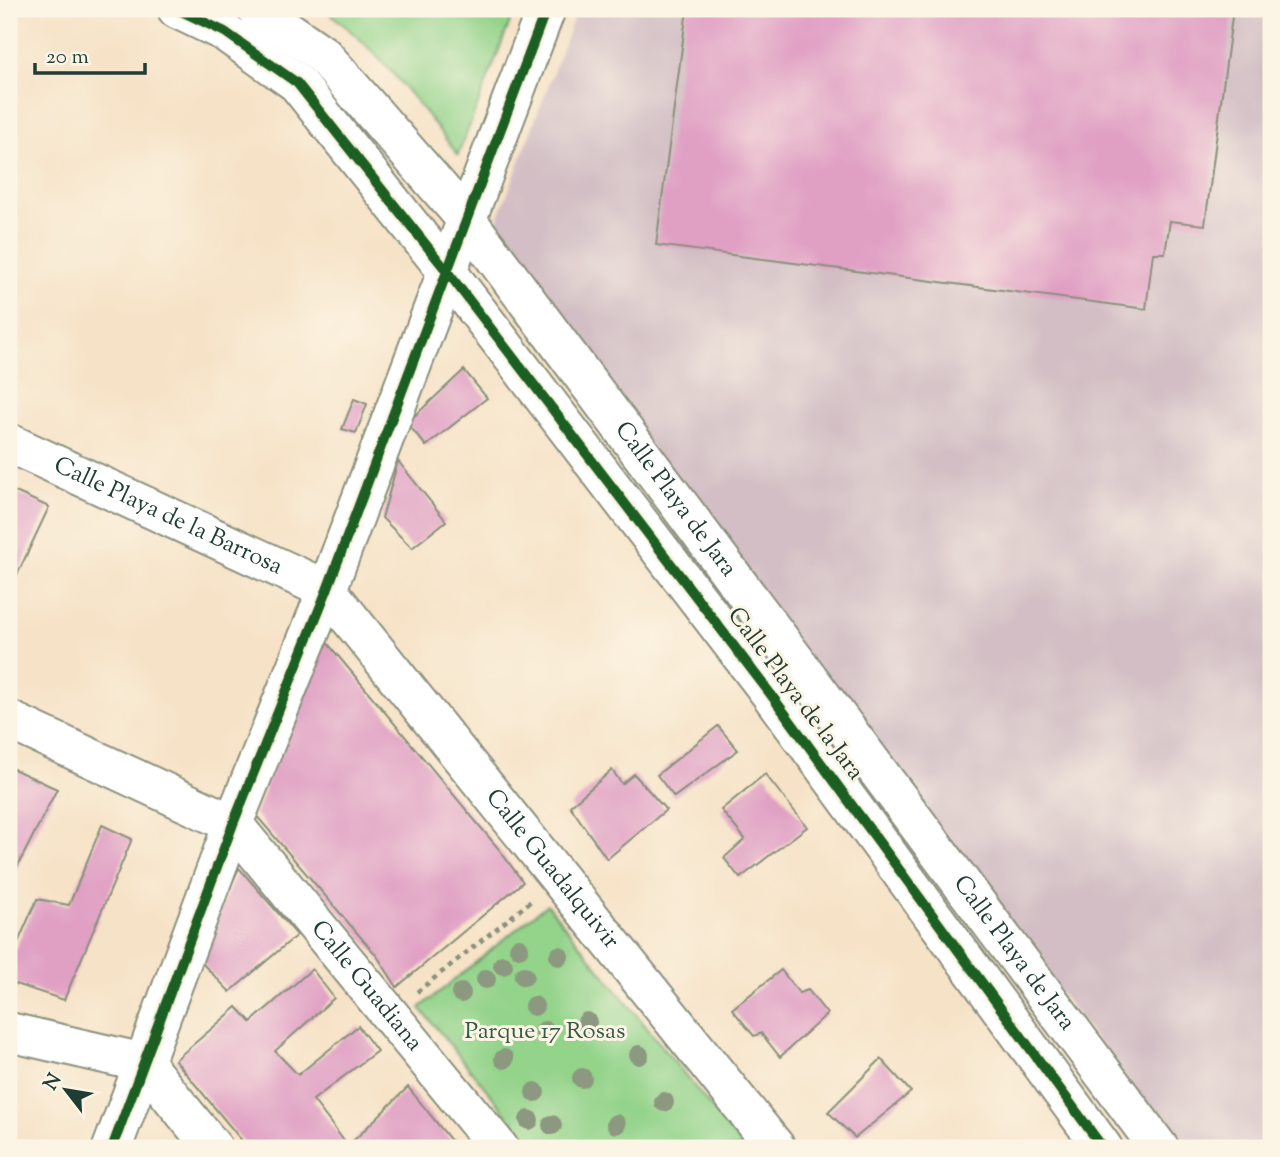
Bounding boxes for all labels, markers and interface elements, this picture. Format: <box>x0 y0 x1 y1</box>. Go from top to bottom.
scale bar <box>35 32 145 76</box>
text: 20 m <box>46 43 89 73</box>
street label: Calle Playa de Jara <box>606 415 745 584</box>
street label: Calle Playa de la Barrosa <box>48 449 288 584</box>
street label: Calle Playa de la Jara <box>719 600 871 788</box>
street label: Calle Guadalquivir <box>477 782 627 957</box>
street label: Calle Playa de Jara <box>944 868 1083 1038</box>
street label: Calle Guadiana <box>302 914 430 1059</box>
park label: Parque 17 Rosas <box>464 1015 626 1049</box>
north arrow <box>32 1056 102 1126</box>
text: N <box>38 1069 69 1096</box>

